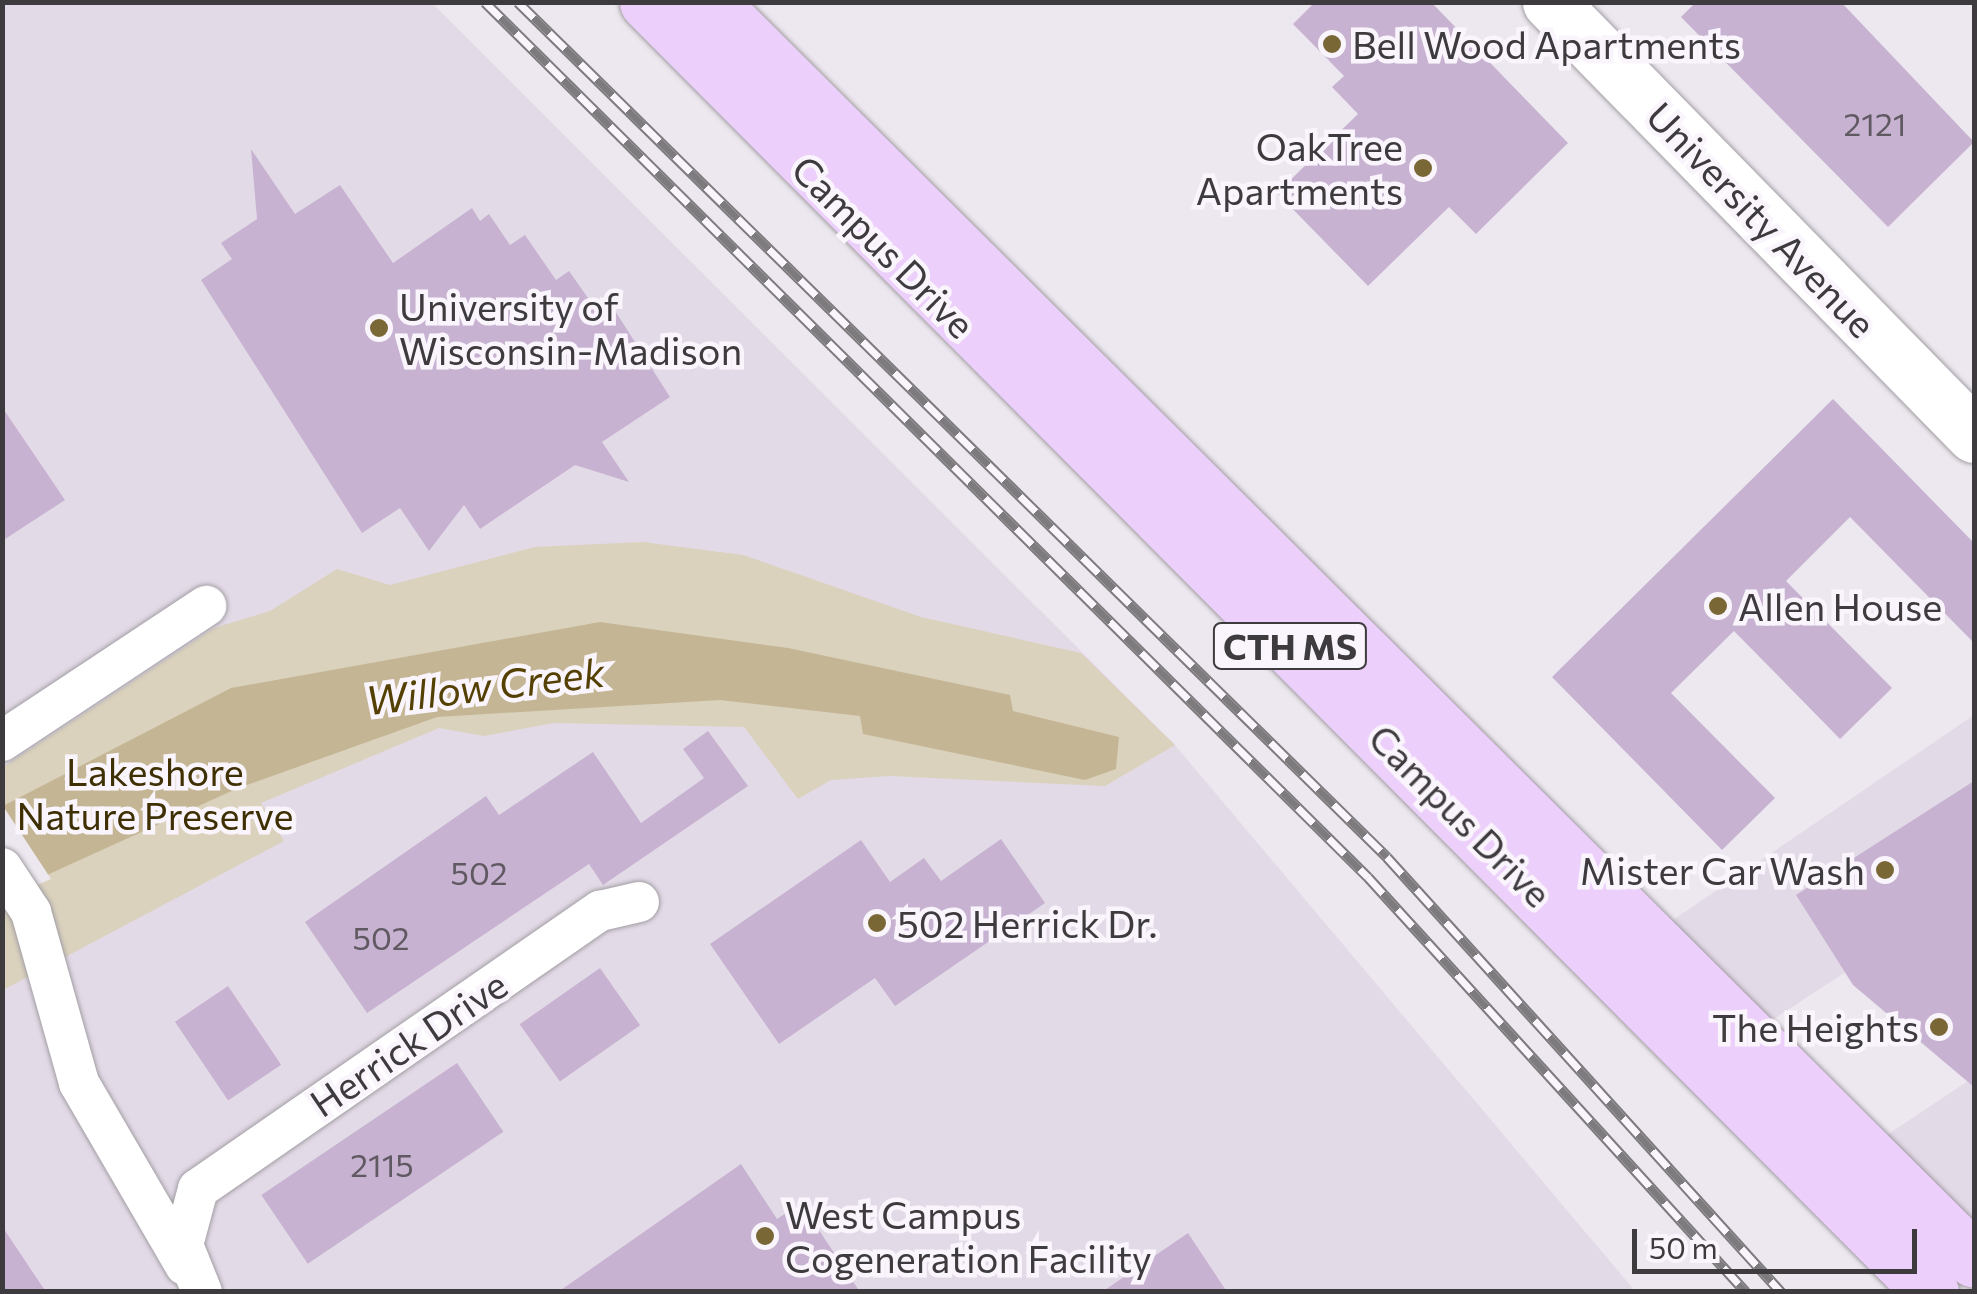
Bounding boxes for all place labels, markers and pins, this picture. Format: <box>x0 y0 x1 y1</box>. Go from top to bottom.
place label: Bell Wood Apartments <box>1352 21 1741 67</box>
marker: Bell Wood Apartments <box>1321 33 1343 55</box>
place label: OakTree Apartments <box>1196 123 1403 212</box>
marker: OakTree Apartments <box>1412 157 1434 179</box>
place label: University of Wisconsin-Madison <box>399 283 742 372</box>
marker: University of Wisconsin-Madison <box>368 317 390 339</box>
place label: Allen House <box>1738 583 1942 629</box>
marker: Allen House <box>1707 595 1729 617</box>
place label: Mister Car Wash <box>1580 847 1865 893</box>
marker: Mister Car Wash <box>1874 859 1896 881</box>
place label: 502 Herrick Dr. <box>897 900 1157 946</box>
marker: 502 Herrick Dr. <box>866 912 888 934</box>
place label: The Heights <box>1712 1004 1919 1050</box>
marker: The Heights <box>1928 1016 1950 1038</box>
place label: West Campus Cogeneration Facility <box>785 1191 1152 1280</box>
marker: West Campus Cogeneration Facility <box>754 1225 776 1247</box>

